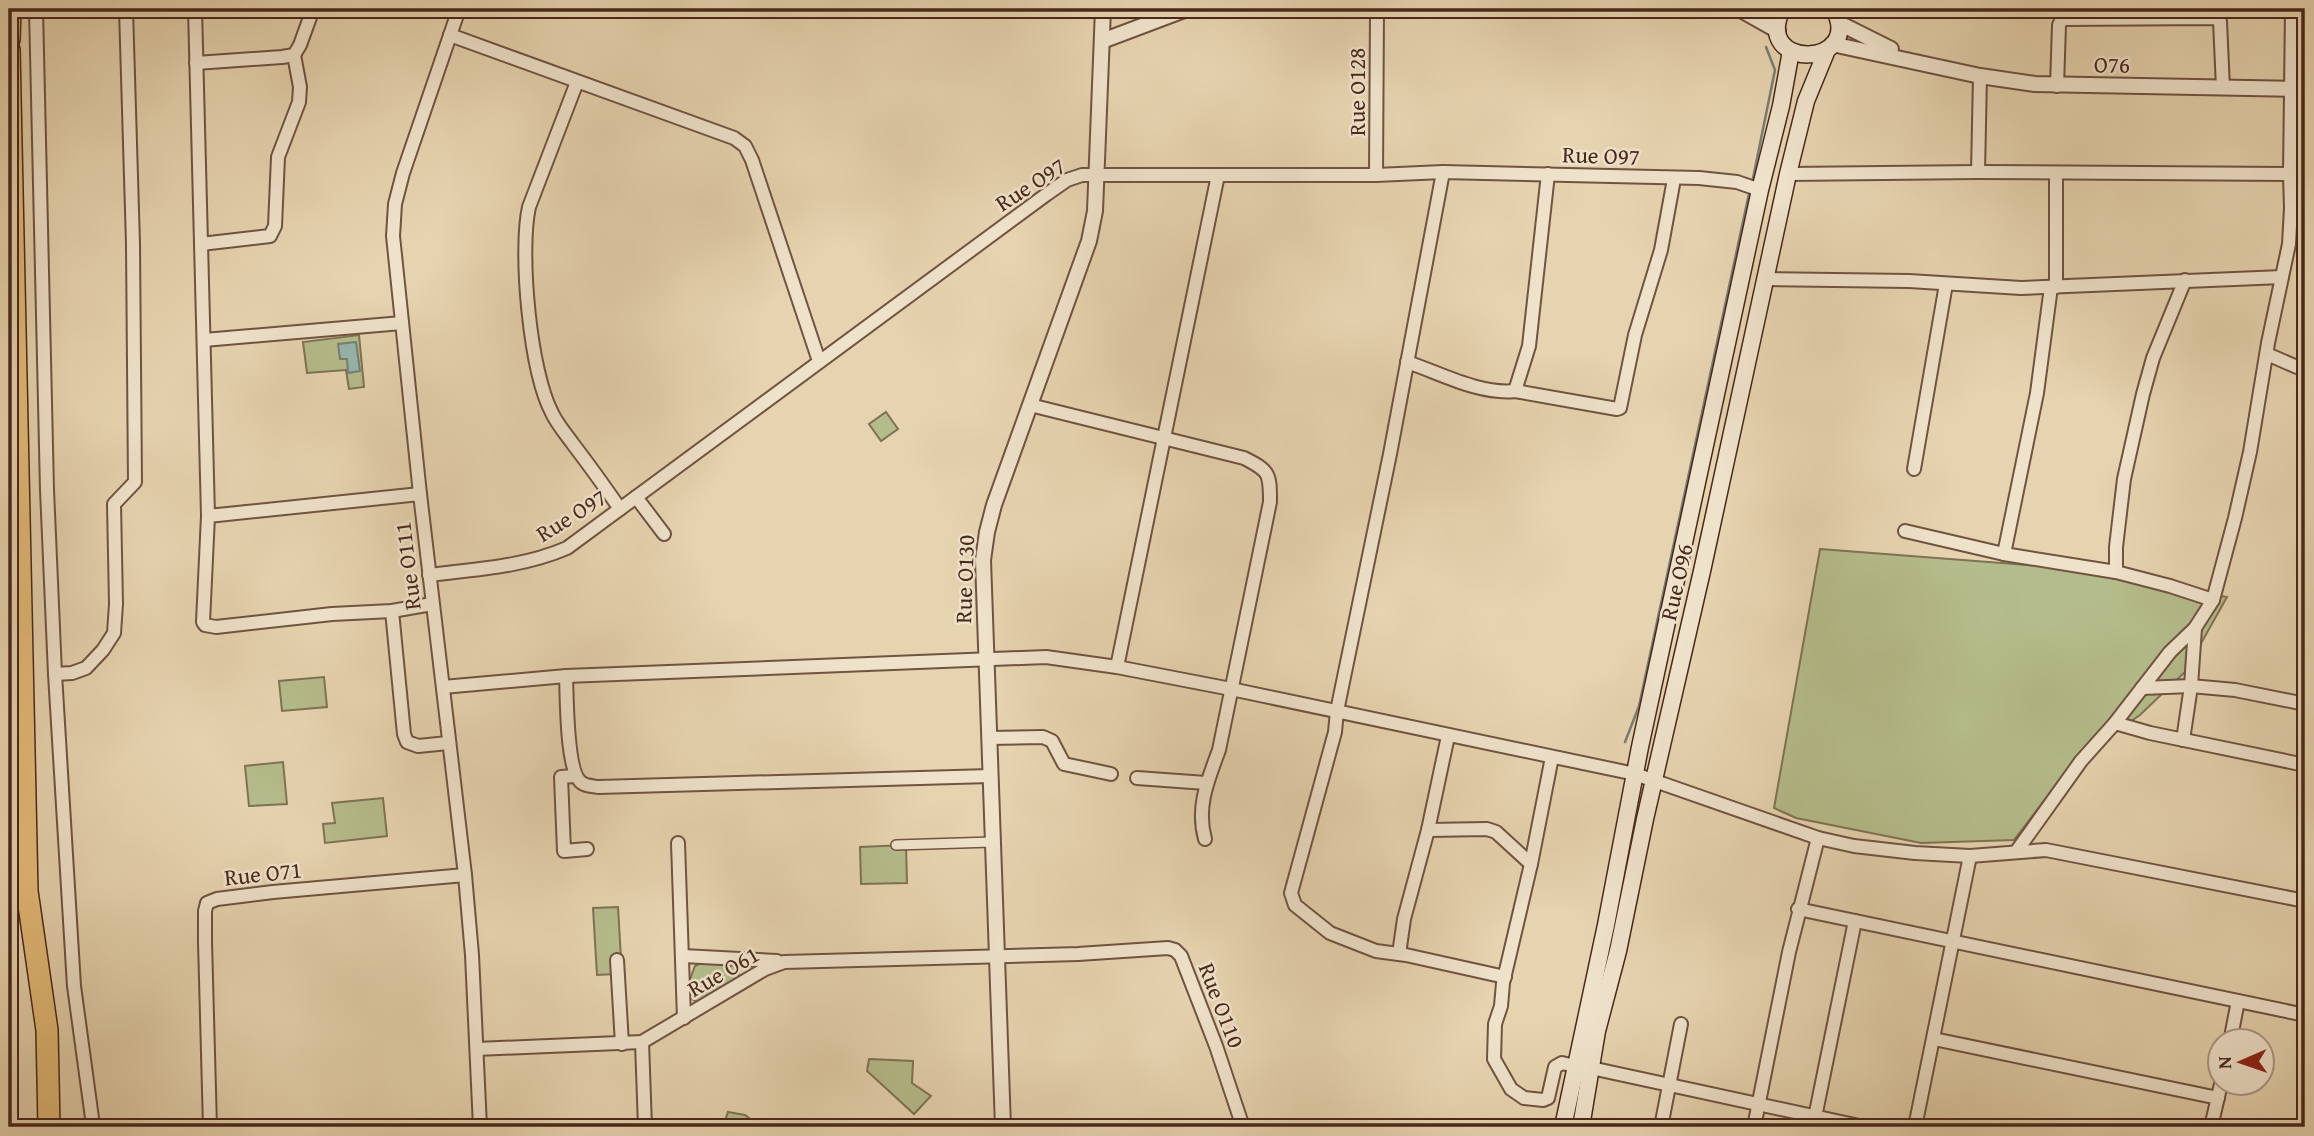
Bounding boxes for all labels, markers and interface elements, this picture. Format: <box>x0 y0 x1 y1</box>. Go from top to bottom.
street label: O76 <box>2094 47 2130 81</box>
street label: Rue O128 <box>1340 48 1373 136</box>
street label: Rue O97 <box>1562 137 1640 173</box>
street label: Rue O97 <box>988 149 1072 219</box>
street label: Rue O97 <box>529 480 613 550</box>
street label: Rue O111 <box>385 520 429 612</box>
street label: Rue O130 <box>946 534 982 624</box>
street label: Rue O96 <box>1651 540 1701 624</box>
street label: Rue O71 <box>223 853 303 893</box>
street label: Rue O61 <box>681 937 765 1005</box>
street label: Rue O110 <box>1191 958 1253 1052</box>
north arrow <box>2206 1028 2276 1098</box>
text: N <box>2210 1055 2238 1069</box>

